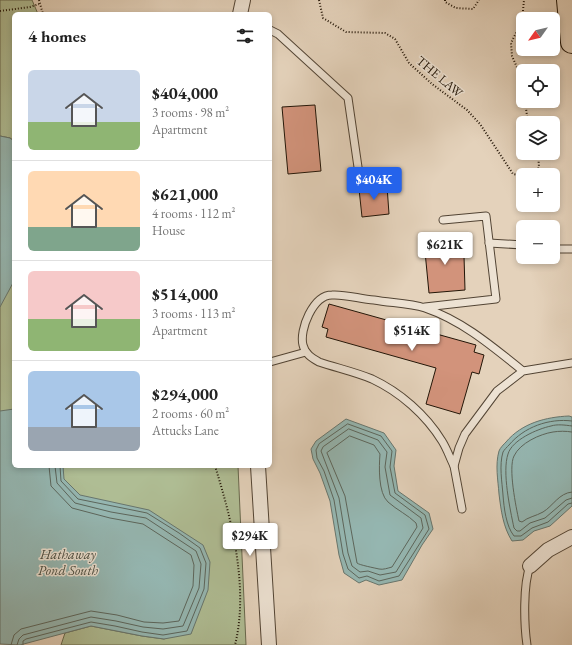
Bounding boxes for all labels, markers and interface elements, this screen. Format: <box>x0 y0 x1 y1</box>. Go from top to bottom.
north arrow <box>516 12 560 56</box>
map controls <box>516 12 560 264</box>
text: 4 homes <box>28 25 86 47</box>
icon: filters <box>234 25 256 47</box>
street label: THE LAW <box>413 52 467 102</box>
button: locate <box>516 64 560 108</box>
text: $404,000 <box>152 82 218 104</box>
icon: home <box>60 86 108 134</box>
text: 3 rooms · 98 m² <box>152 104 229 121</box>
button: layers <box>516 116 560 160</box>
text: Apartment <box>152 121 207 138</box>
pin: $404K <box>346 167 402 201</box>
button: + <box>516 168 560 212</box>
text: $404K <box>356 171 392 188</box>
text: $621,000 <box>152 183 218 205</box>
icon: home <box>60 187 108 235</box>
text: 4 rooms · 112 m² <box>152 205 236 222</box>
button: − <box>516 220 560 264</box>
text: House <box>152 222 185 239</box>
pin: $621K <box>417 232 473 266</box>
text: $621K <box>427 236 463 253</box>
text: $514,000 <box>152 283 218 305</box>
icon: home <box>60 287 108 335</box>
text: 3 rooms · 113 m² <box>152 305 236 322</box>
pin: $514K <box>384 318 440 352</box>
text: Apartment <box>152 322 207 339</box>
text: $514K <box>394 322 430 339</box>
text: $294,000 <box>152 383 218 405</box>
icon: home <box>60 387 108 435</box>
text: 2 rooms · 60 m² <box>152 405 229 422</box>
text: Attucks Lane <box>152 422 219 439</box>
pin: $294K <box>222 523 278 557</box>
text: $294K <box>232 527 268 544</box>
water label: Hathaway Pond South <box>38 545 98 579</box>

